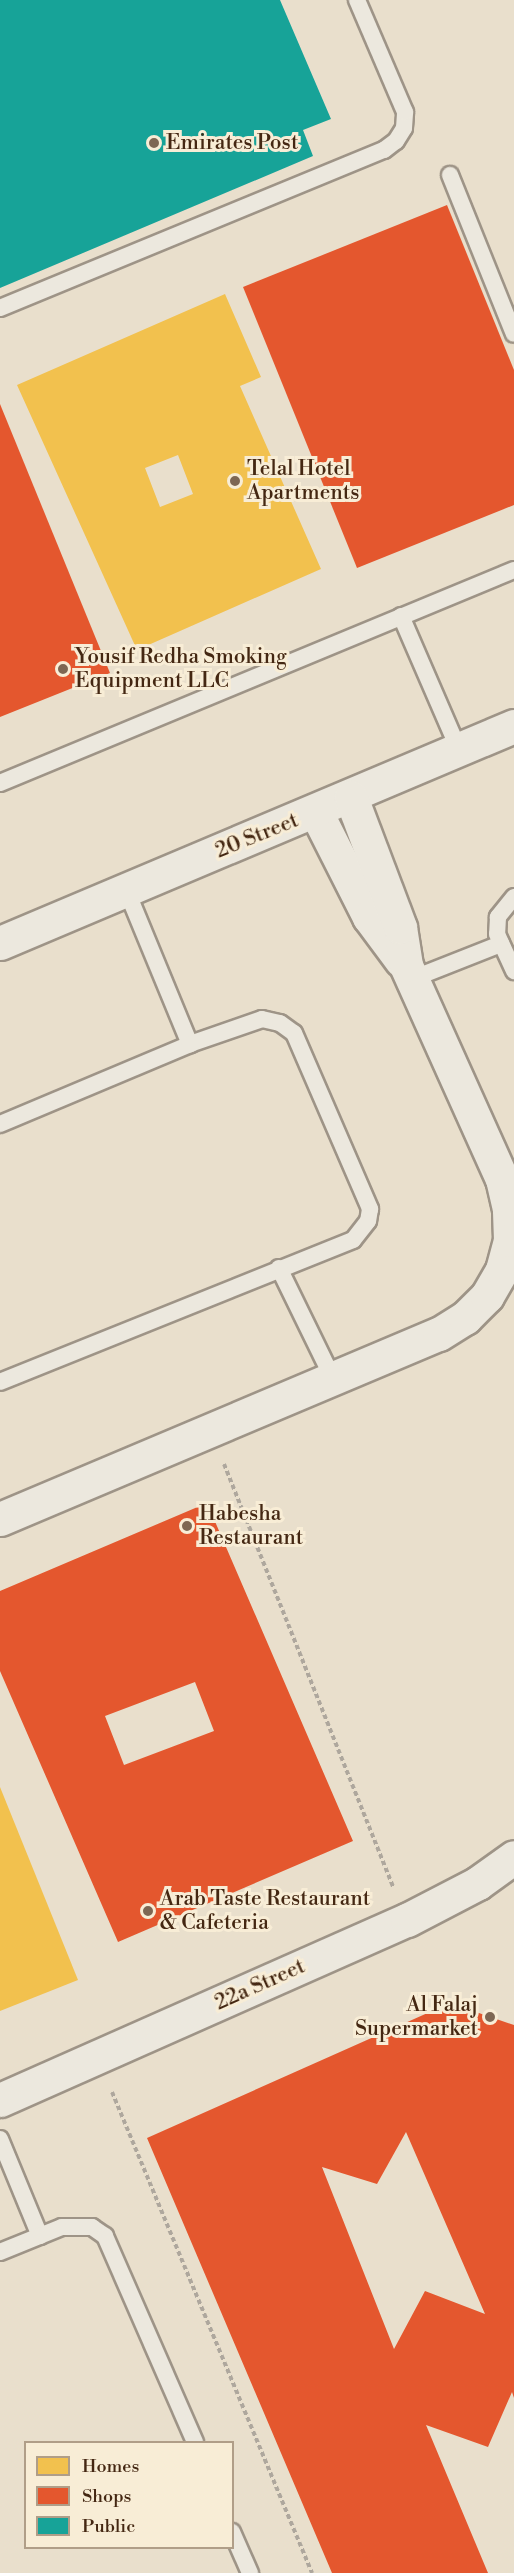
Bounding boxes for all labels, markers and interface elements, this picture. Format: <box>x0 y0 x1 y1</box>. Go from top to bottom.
place label: Emirates Post <box>166 130 298 156</box>
marker: Emirates Post <box>147 136 161 150</box>
place label: Telal Hotel Apartments <box>247 456 359 506</box>
marker: Telal Hotel Apartments <box>228 474 242 488</box>
place label: Yousif Redha Smoking Equipment LLC <box>75 644 287 694</box>
marker: Yousif Redha Smoking Equipment LLC <box>56 662 70 676</box>
street label: 20 Street <box>212 808 302 864</box>
place label: Habesha Restaurant <box>199 1501 303 1551</box>
marker: Habesha Restaurant <box>180 1519 194 1533</box>
place label: Arab Taste Restaurant & Cafeteria <box>160 1886 370 1936</box>
marker: Arab Taste Restaurant & Cafeteria <box>141 1904 155 1918</box>
street label: 22a Street <box>211 1954 309 2016</box>
place label: Al Falaj Supermarket <box>355 1992 478 2042</box>
marker: Al Falaj Supermarket <box>483 2010 497 2024</box>
legend <box>24 2441 234 2549</box>
text: Homes <box>82 2455 139 2478</box>
text: Shops <box>82 2485 131 2508</box>
text: Public <box>82 2515 135 2538</box>

